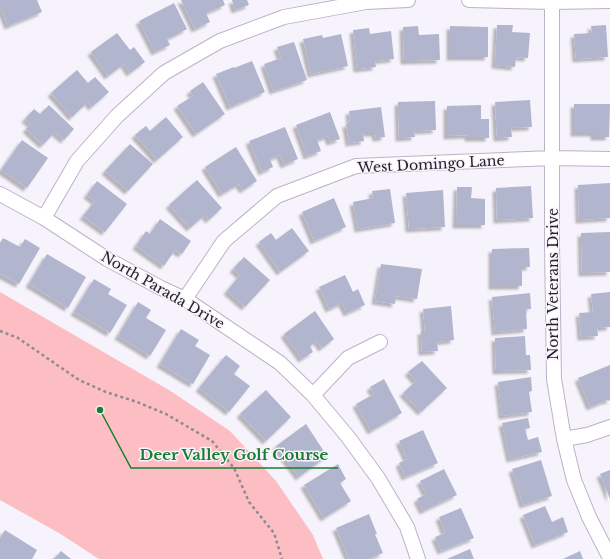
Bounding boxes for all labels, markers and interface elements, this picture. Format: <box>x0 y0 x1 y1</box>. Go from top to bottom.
street label: West Domingo Lane <box>356 151 505 177</box>
street label: North Veterans Drive <box>544 208 562 360</box>
street label: North Parada Drive <box>98 247 228 333</box>
callout: Deer Valley Golf Course <box>131 441 338 468</box>
text: Deer Valley Golf Course <box>140 445 329 464</box>

